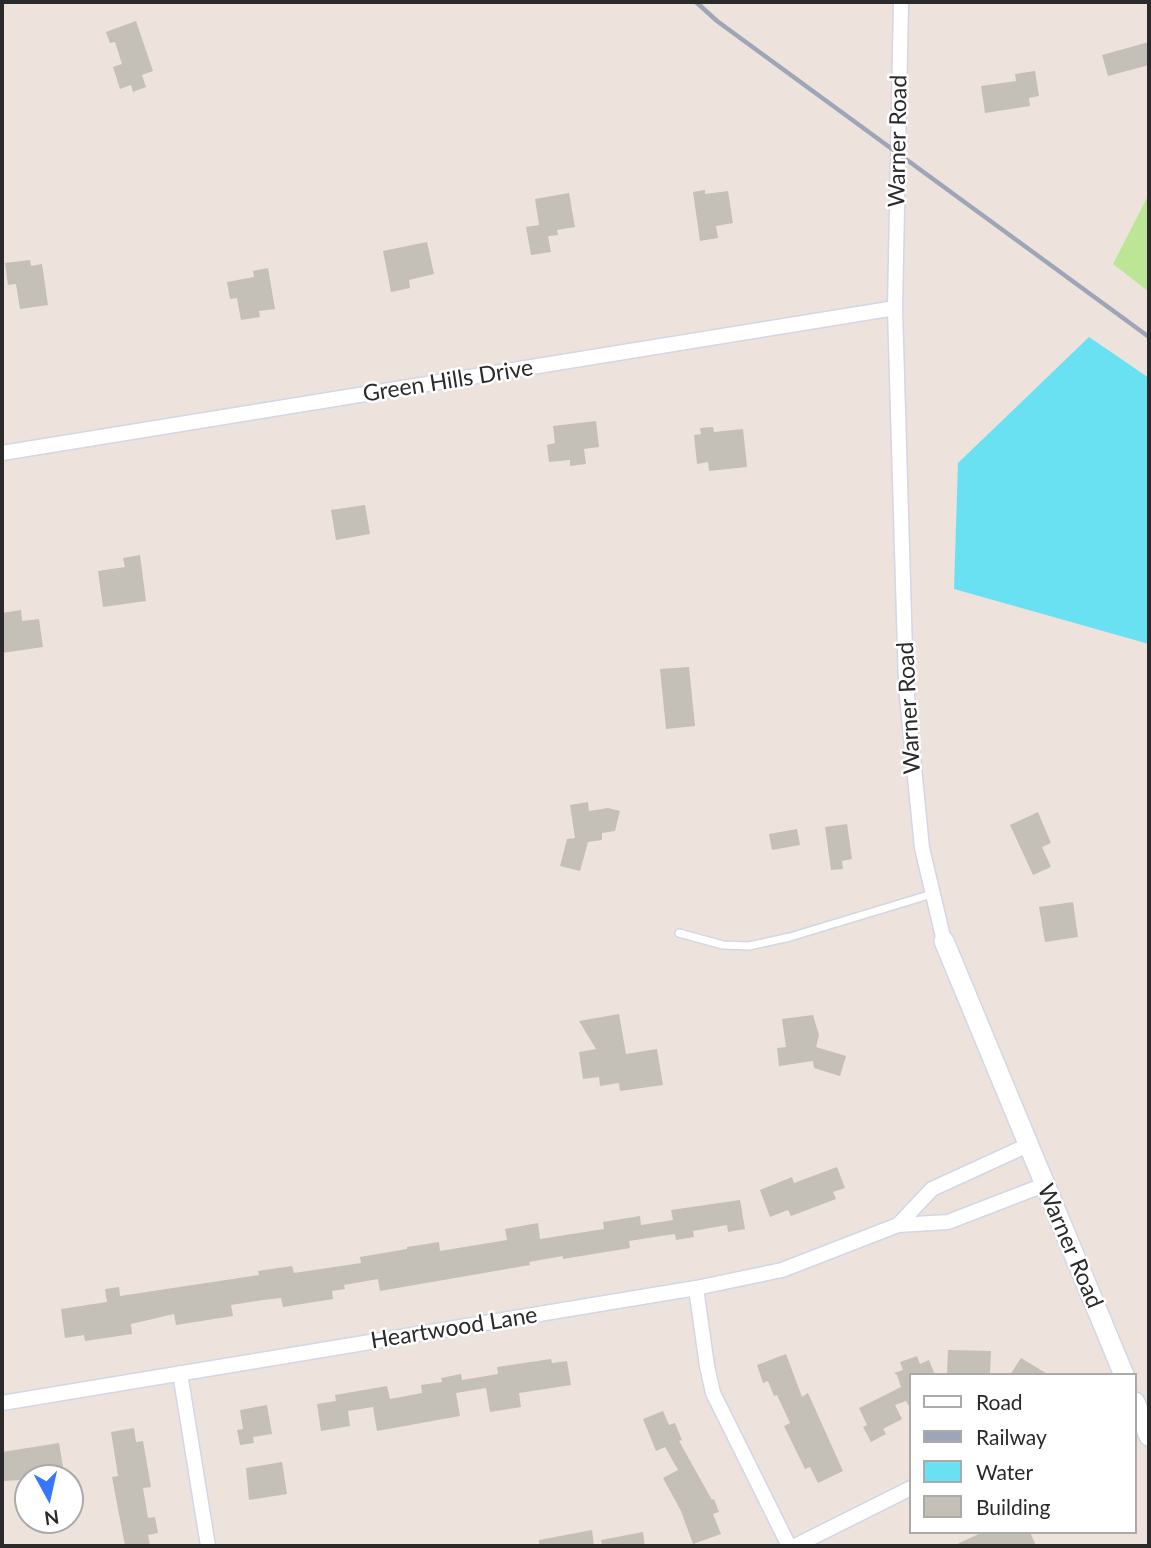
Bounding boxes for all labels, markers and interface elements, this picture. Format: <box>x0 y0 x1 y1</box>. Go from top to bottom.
street label: Warner Road <box>883 74 913 208</box>
street label: Green Hills Drive <box>361 354 535 408</box>
street label: Warner Road <box>892 641 926 775</box>
street label: Warner Road <box>1031 1180 1109 1312</box>
street label: Heartwood Lane <box>369 1301 539 1355</box>
legend <box>909 1373 1137 1534</box>
text: Road <box>976 1389 1023 1414</box>
text: Railway <box>976 1424 1047 1449</box>
text: Water <box>976 1459 1033 1484</box>
north arrow <box>14 1464 84 1534</box>
text: Building <box>976 1494 1051 1519</box>
text: N <box>43 1506 61 1531</box>

